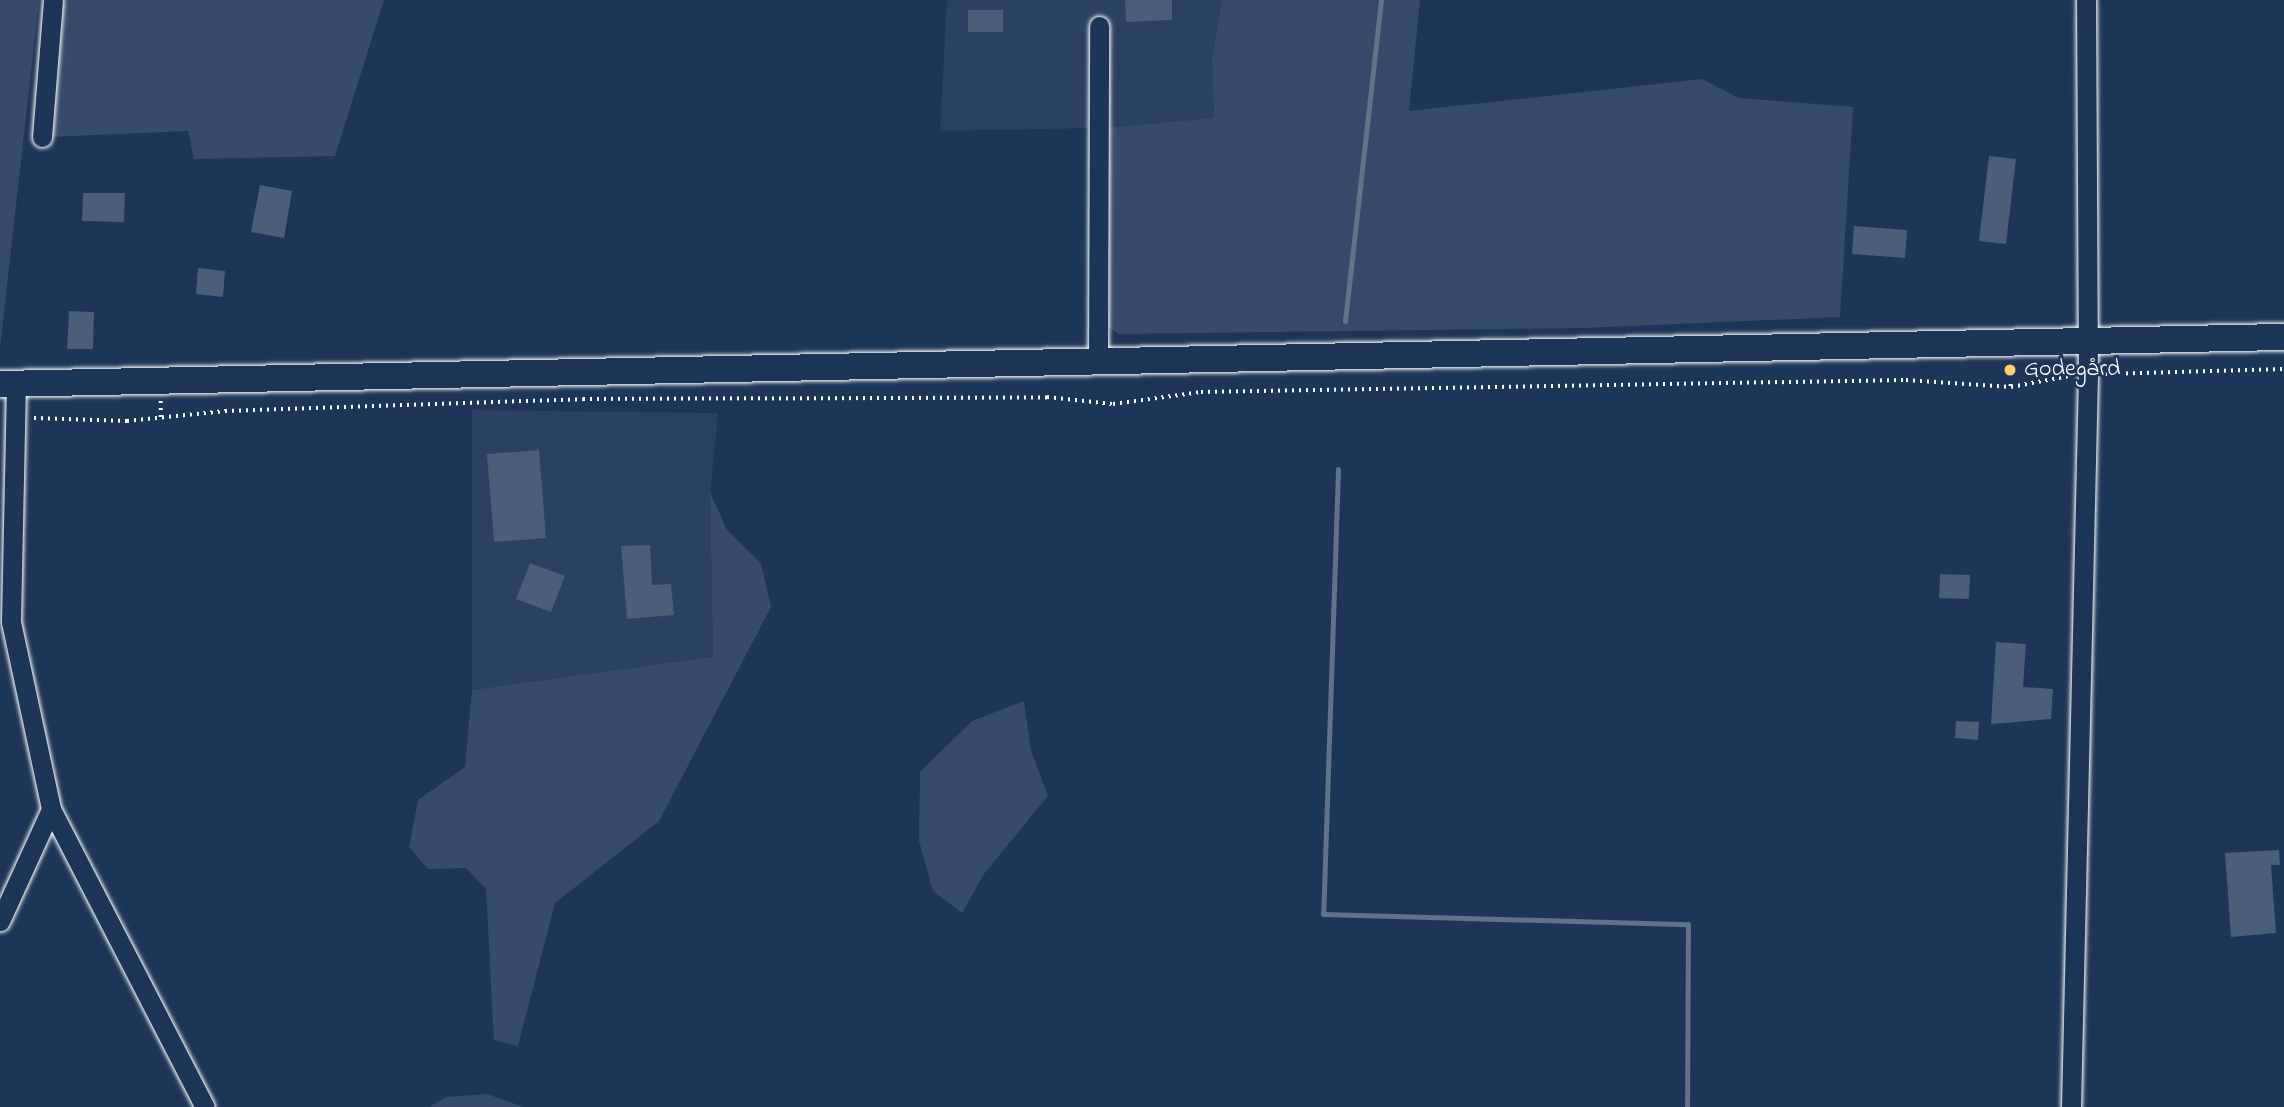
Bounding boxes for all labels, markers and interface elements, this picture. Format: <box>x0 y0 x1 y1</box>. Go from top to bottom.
place label: Godegård <box>2024 356 2120 384</box>
marker: Godegård <box>2002 362 2018 378</box>

